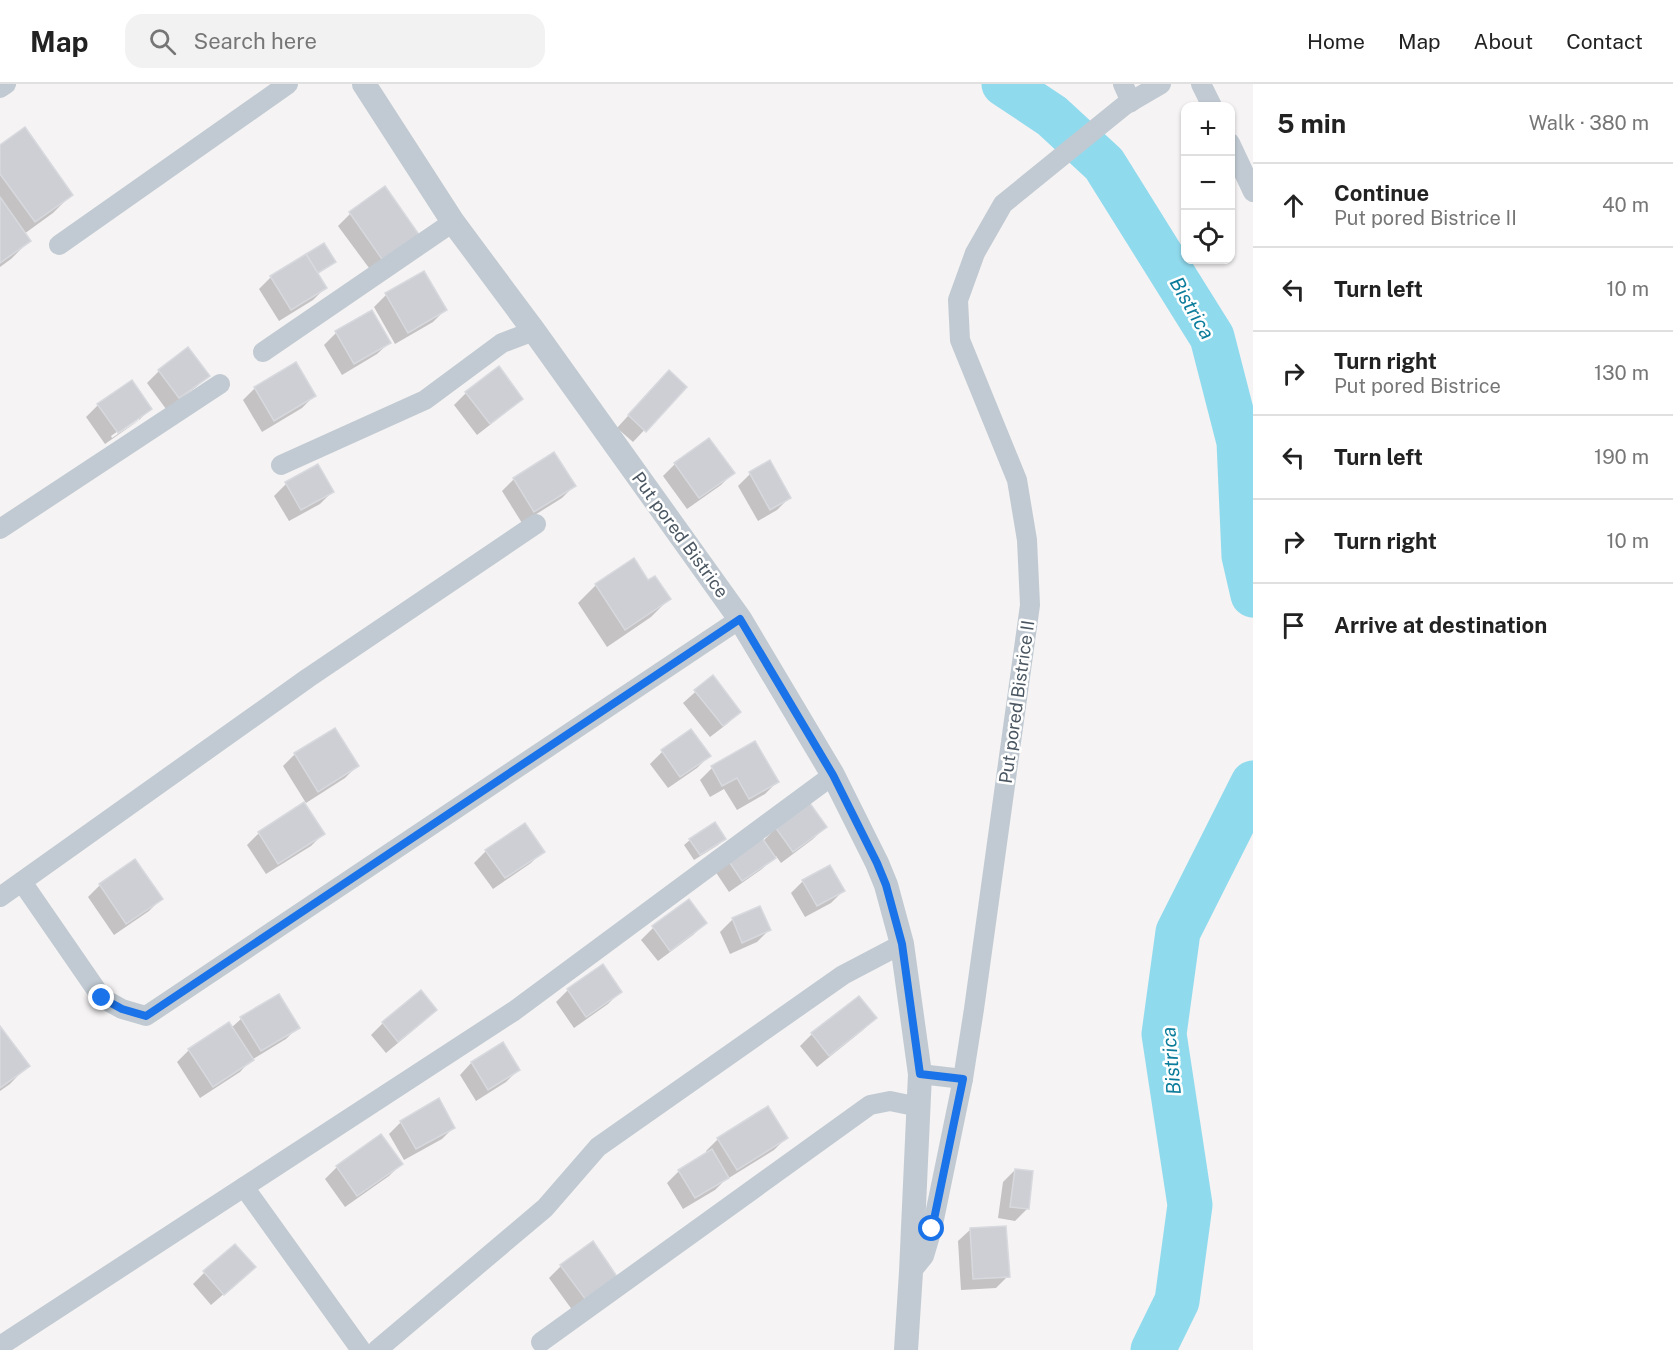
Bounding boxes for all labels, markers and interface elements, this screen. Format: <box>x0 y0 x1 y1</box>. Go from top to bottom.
search box <box>125 14 545 68</box>
text: Map <box>30 25 89 58</box>
icon: search <box>146 25 179 58</box>
text: Search here <box>194 28 317 54</box>
text: Home <box>1307 29 1365 54</box>
text: Map <box>1398 29 1441 54</box>
text: About <box>1474 29 1533 54</box>
text: Contact <box>1566 29 1643 54</box>
map controls <box>1181 102 1235 264</box>
button: + <box>1181 102 1235 156</box>
text: 5 min <box>1277 108 1346 139</box>
text: Walk · 380 m <box>1529 111 1649 135</box>
button: − <box>1181 156 1235 210</box>
text: Continue <box>1334 180 1429 206</box>
icon: ahead <box>1277 189 1310 222</box>
text: 40 m <box>1602 193 1649 217</box>
text: Put pored Bistrice II <box>1334 206 1517 230</box>
button: locate <box>1181 210 1235 264</box>
water label: Bistrica <box>1165 272 1219 344</box>
icon: left <box>1277 273 1310 306</box>
text: Turn left <box>1334 276 1423 302</box>
text: 10 m <box>1606 277 1649 301</box>
text: Turn right <box>1334 348 1437 374</box>
icon: right <box>1277 357 1310 390</box>
text: 130 m <box>1594 361 1649 385</box>
text: Put pored Bistrice <box>1334 374 1501 398</box>
icon: left <box>1277 441 1310 474</box>
text: Turn left <box>1334 444 1423 470</box>
text: 190 m <box>1594 445 1649 469</box>
street label: Put pored Bistrice <box>628 468 733 602</box>
icon: right <box>1277 525 1310 558</box>
text: Turn right <box>1334 528 1437 554</box>
text: 10 m <box>1606 529 1649 553</box>
icon: arrive <box>1277 609 1310 642</box>
text: Arrive at destination <box>1334 612 1547 638</box>
street label: Put pored Bistrice II <box>995 619 1038 785</box>
route end <box>88 984 114 1010</box>
water label: Bistrica <box>1156 1026 1186 1096</box>
route start <box>918 1215 944 1241</box>

